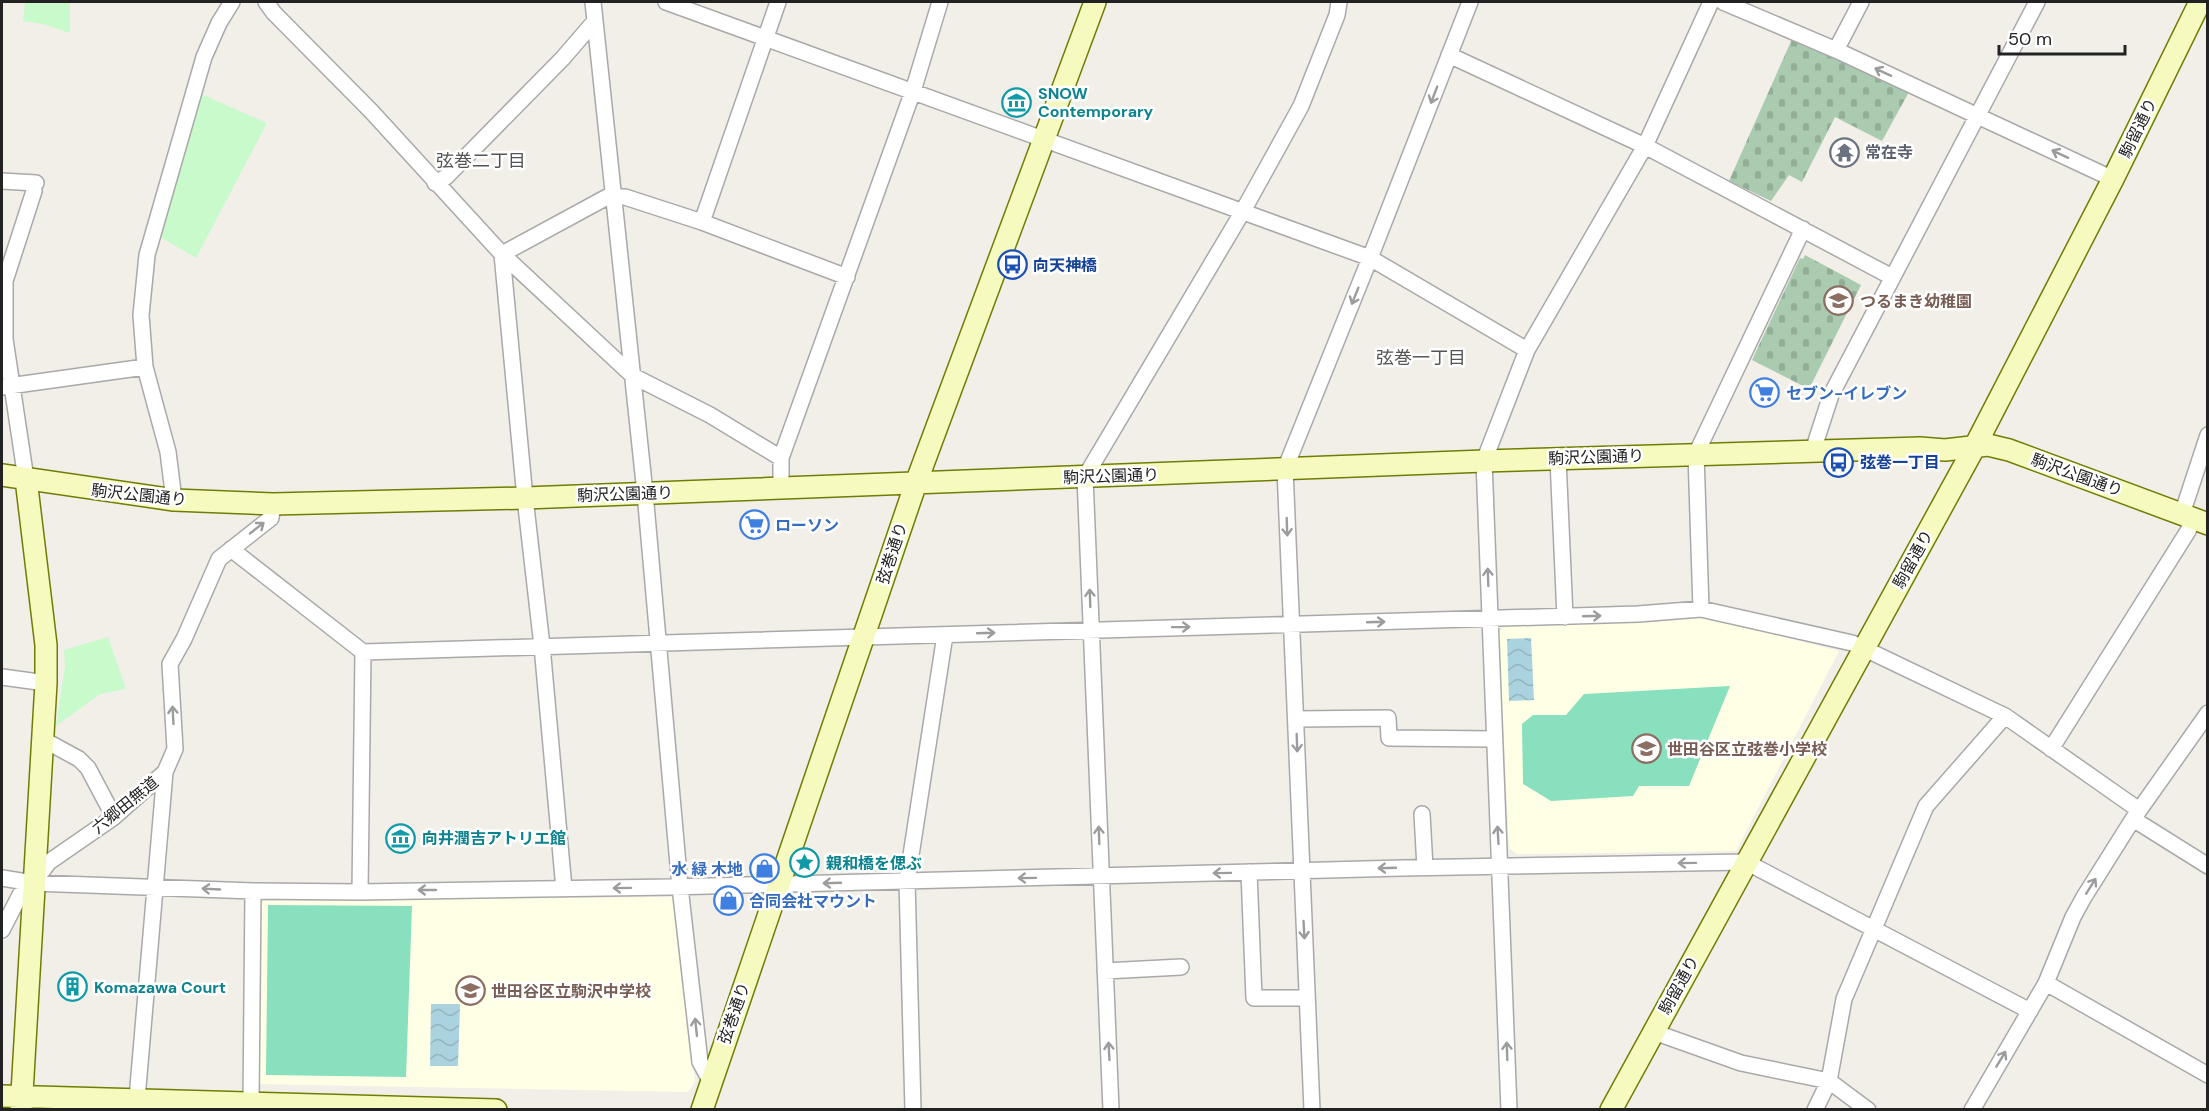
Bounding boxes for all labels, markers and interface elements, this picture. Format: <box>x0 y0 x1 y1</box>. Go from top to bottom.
scale bar <box>1999 18 2125 56</box>
text: 50 m <box>2008 27 2052 51</box>
one-way arrow <box>1874 65 1892 77</box>
place label: SNOW Contemporary <box>1038 83 1154 122</box>
museum icon: SNOW Contemporary <box>1001 86 1033 118</box>
one-way arrow <box>1427 86 1438 104</box>
street label: 駒留通り <box>2115 95 2161 161</box>
temple icon: 常在寺 <box>1828 136 1860 168</box>
place label: 常在寺 <box>1865 142 1913 163</box>
one-way arrow <box>2051 148 2069 160</box>
district label: 弦巻二丁目 <box>436 149 526 173</box>
bus stop icon: 向天神橋 <box>996 249 1028 281</box>
place label: 向天神橋 <box>1033 255 1097 276</box>
school or university icon: つるまき幼稚園 <box>1823 285 1855 317</box>
one-way arrow <box>1349 287 1360 305</box>
place label: つるまき幼稚園 <box>1860 291 1972 312</box>
district label: 弦巻一丁目 <box>1376 346 1466 370</box>
supermarket icon: セブン-イレブン <box>1749 377 1781 409</box>
place label: セブン-イレブン <box>1786 383 1907 404</box>
street label: 駒沢公園通り <box>1548 445 1644 469</box>
bus stop icon: 弦巻一丁目 <box>1823 446 1855 478</box>
street label: 駒沢公園通り <box>2028 449 2126 501</box>
place label: 弦巻一丁目 <box>1860 452 1940 473</box>
street label: 駒沢公園通り <box>1063 464 1159 488</box>
street label: 駒沢公園通り <box>90 480 188 510</box>
street label: 駒沢公園通り <box>577 482 673 506</box>
supermarket icon: ローソン <box>738 509 770 541</box>
place label: ローソン <box>775 515 839 536</box>
one-way arrow <box>1282 517 1293 537</box>
street label: 弦巻通り <box>872 519 912 587</box>
one-way arrow <box>249 522 265 535</box>
street label: 駒留通り <box>1888 526 1938 592</box>
one-way arrow <box>1483 568 1494 588</box>
one-way arrow <box>1085 589 1096 609</box>
one-way arrow <box>1581 610 1601 622</box>
one-way arrow <box>1366 617 1386 628</box>
one-way arrow <box>1171 622 1191 633</box>
one-way arrow <box>976 628 996 639</box>
one-way arrow <box>167 706 178 726</box>
one-way arrow <box>1291 732 1303 752</box>
school or university icon: 世田谷区立弦巻小学校 <box>1630 733 1662 765</box>
place label: 世田谷区立弦巻小学校 <box>1667 739 1827 760</box>
street label: 六郷田無道 <box>87 772 163 838</box>
museum icon: 向井潤吉アトリエ館 <box>385 822 417 854</box>
one-way arrow <box>1094 826 1105 846</box>
one-way arrow <box>1493 826 1504 846</box>
place label: 向井潤吉アトリエ館 <box>422 828 566 849</box>
place icon: 親和橋を偲ぶ <box>789 847 821 879</box>
shop icon: 水 緑 木地 <box>748 853 780 885</box>
place label: 親和橋を偲ぶ <box>826 853 922 874</box>
one-way arrow <box>1678 858 1698 869</box>
place label: 水 緑 木地 <box>671 859 743 880</box>
one-way arrow <box>1378 863 1398 874</box>
one-way arrow <box>1212 867 1232 878</box>
one-way arrow <box>1017 872 1037 883</box>
one-way arrow <box>823 877 843 889</box>
one-way arrow <box>2085 878 2097 895</box>
one-way arrow <box>612 882 632 894</box>
one-way arrow <box>202 883 222 894</box>
one-way arrow <box>417 884 437 896</box>
shop icon: 合同会社マウント <box>712 885 744 917</box>
place label: 合同会社マウント <box>749 891 877 912</box>
one-way arrow <box>1299 920 1310 940</box>
street label: 駒留通り <box>1654 952 1704 1018</box>
building icon: Komazawa Court <box>57 971 89 1003</box>
school or university icon: 世田谷区立駒沢中学校 <box>454 975 486 1007</box>
place label: Komazawa Court <box>94 977 226 998</box>
street label: 弦巻通り <box>714 979 754 1047</box>
place label: 世田谷区立駒沢中学校 <box>491 981 651 1002</box>
one-way arrow <box>690 1017 701 1037</box>
one-way arrow <box>1103 1042 1114 1062</box>
one-way arrow <box>1502 1042 1513 1062</box>
one-way arrow <box>1995 1051 2007 1068</box>

